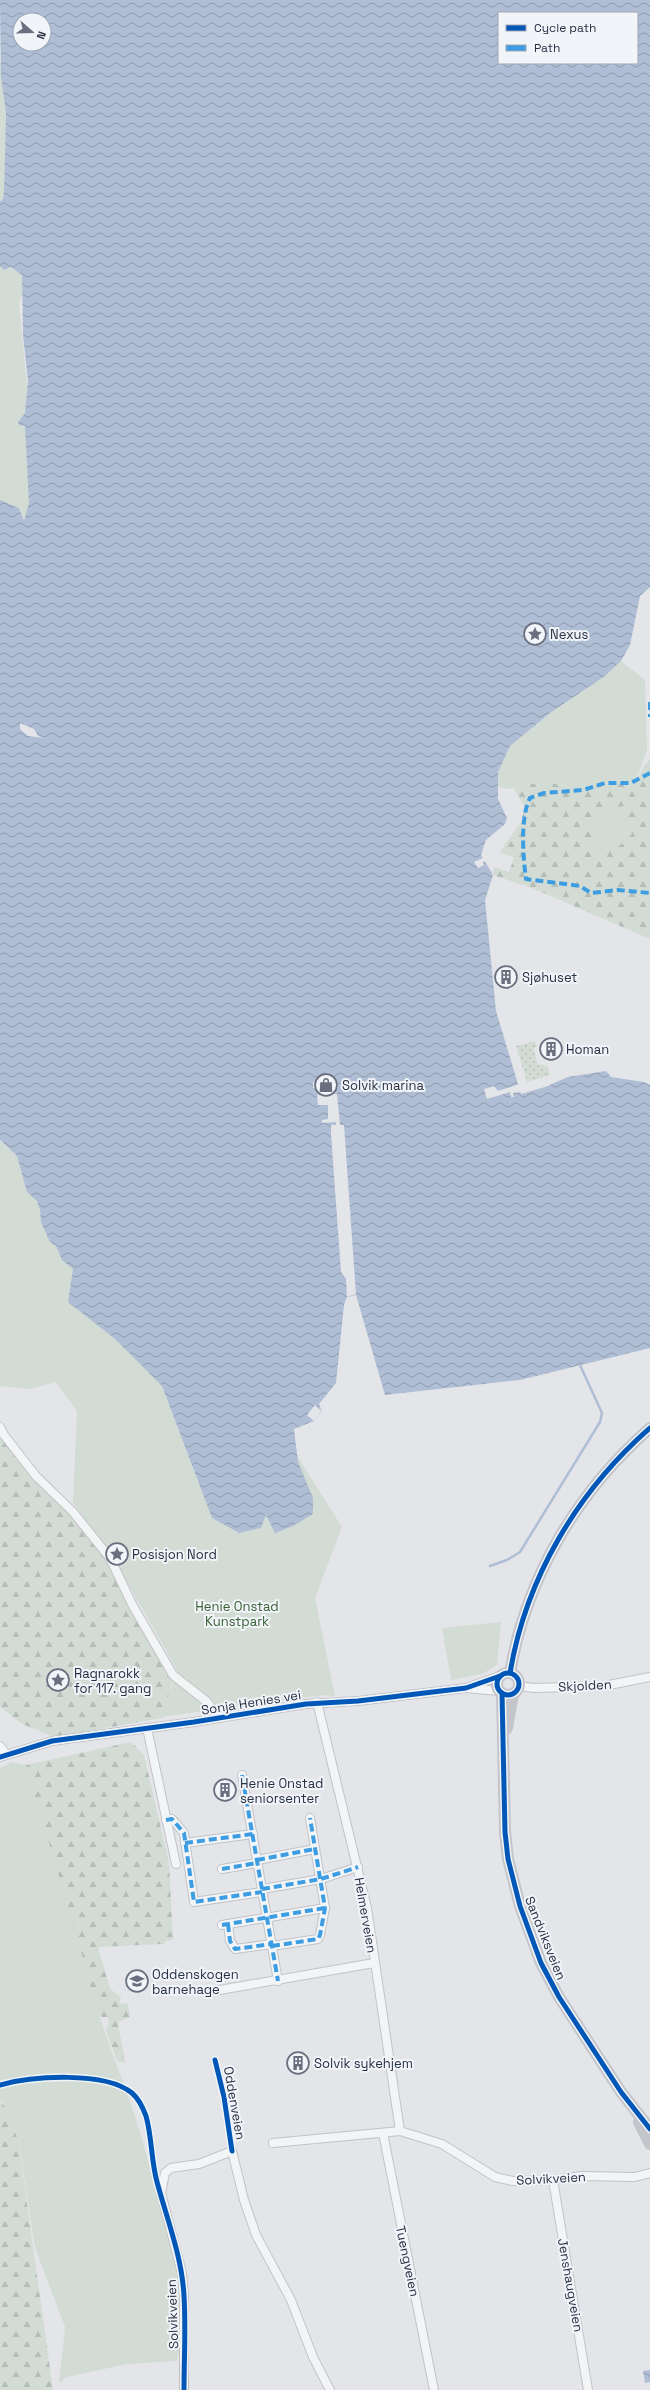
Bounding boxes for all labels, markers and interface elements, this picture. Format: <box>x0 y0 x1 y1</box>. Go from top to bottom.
north arrow <box>12 12 52 52</box>
legend <box>498 12 638 64</box>
text: Cycle path <box>534 20 596 36</box>
text: N <box>34 30 49 41</box>
text: Path <box>534 40 560 56</box>
place icon: Nexus <box>522 621 548 647</box>
place label: Nexus <box>550 626 589 643</box>
building icon: Sjøhuset <box>493 964 519 990</box>
place label: Sjøhuset <box>522 969 577 986</box>
building icon: Homan <box>538 1036 564 1062</box>
place label: Homan <box>566 1041 609 1058</box>
shop icon: Solvik marina <box>313 1072 339 1098</box>
place label: Solvik marina <box>342 1077 424 1094</box>
place icon: Posisjon Nord <box>104 1541 130 1567</box>
place label: Posisjon Nord <box>132 1546 217 1563</box>
park label: Henie Onstad Kunstpark <box>195 1598 279 1630</box>
place label: Ragnarokk for 117. gang <box>74 1665 151 1697</box>
place icon: Ragnarokk for 117. gang <box>45 1667 71 1693</box>
street label: Skjolden <box>558 1676 612 1695</box>
street label: Sonja Henies vei <box>200 1686 302 1719</box>
place label: Henie Onstad seniorsenter <box>240 1775 323 1807</box>
building icon: Henie Onstad seniorsenter <box>212 1777 238 1803</box>
street label: Helmerveien <box>350 1876 381 1954</box>
street label: Sandviksveien <box>521 1894 570 1983</box>
place label: Oddenskogen barnehage <box>152 1966 239 1998</box>
school or university icon: Oddenskogen barnehage <box>124 1968 150 1994</box>
building icon: Solvik sykehjem <box>285 2050 311 2076</box>
place label: Solvik sykehjem <box>314 2055 413 2072</box>
street label: Oddenveien <box>220 2065 249 2141</box>
street label: Solvikveien <box>516 2168 586 2189</box>
street label: Tuengveien <box>392 2224 423 2298</box>
street label: Jenshaugveien <box>554 2237 587 2333</box>
street label: Solvikveien <box>163 2279 182 2349</box>

